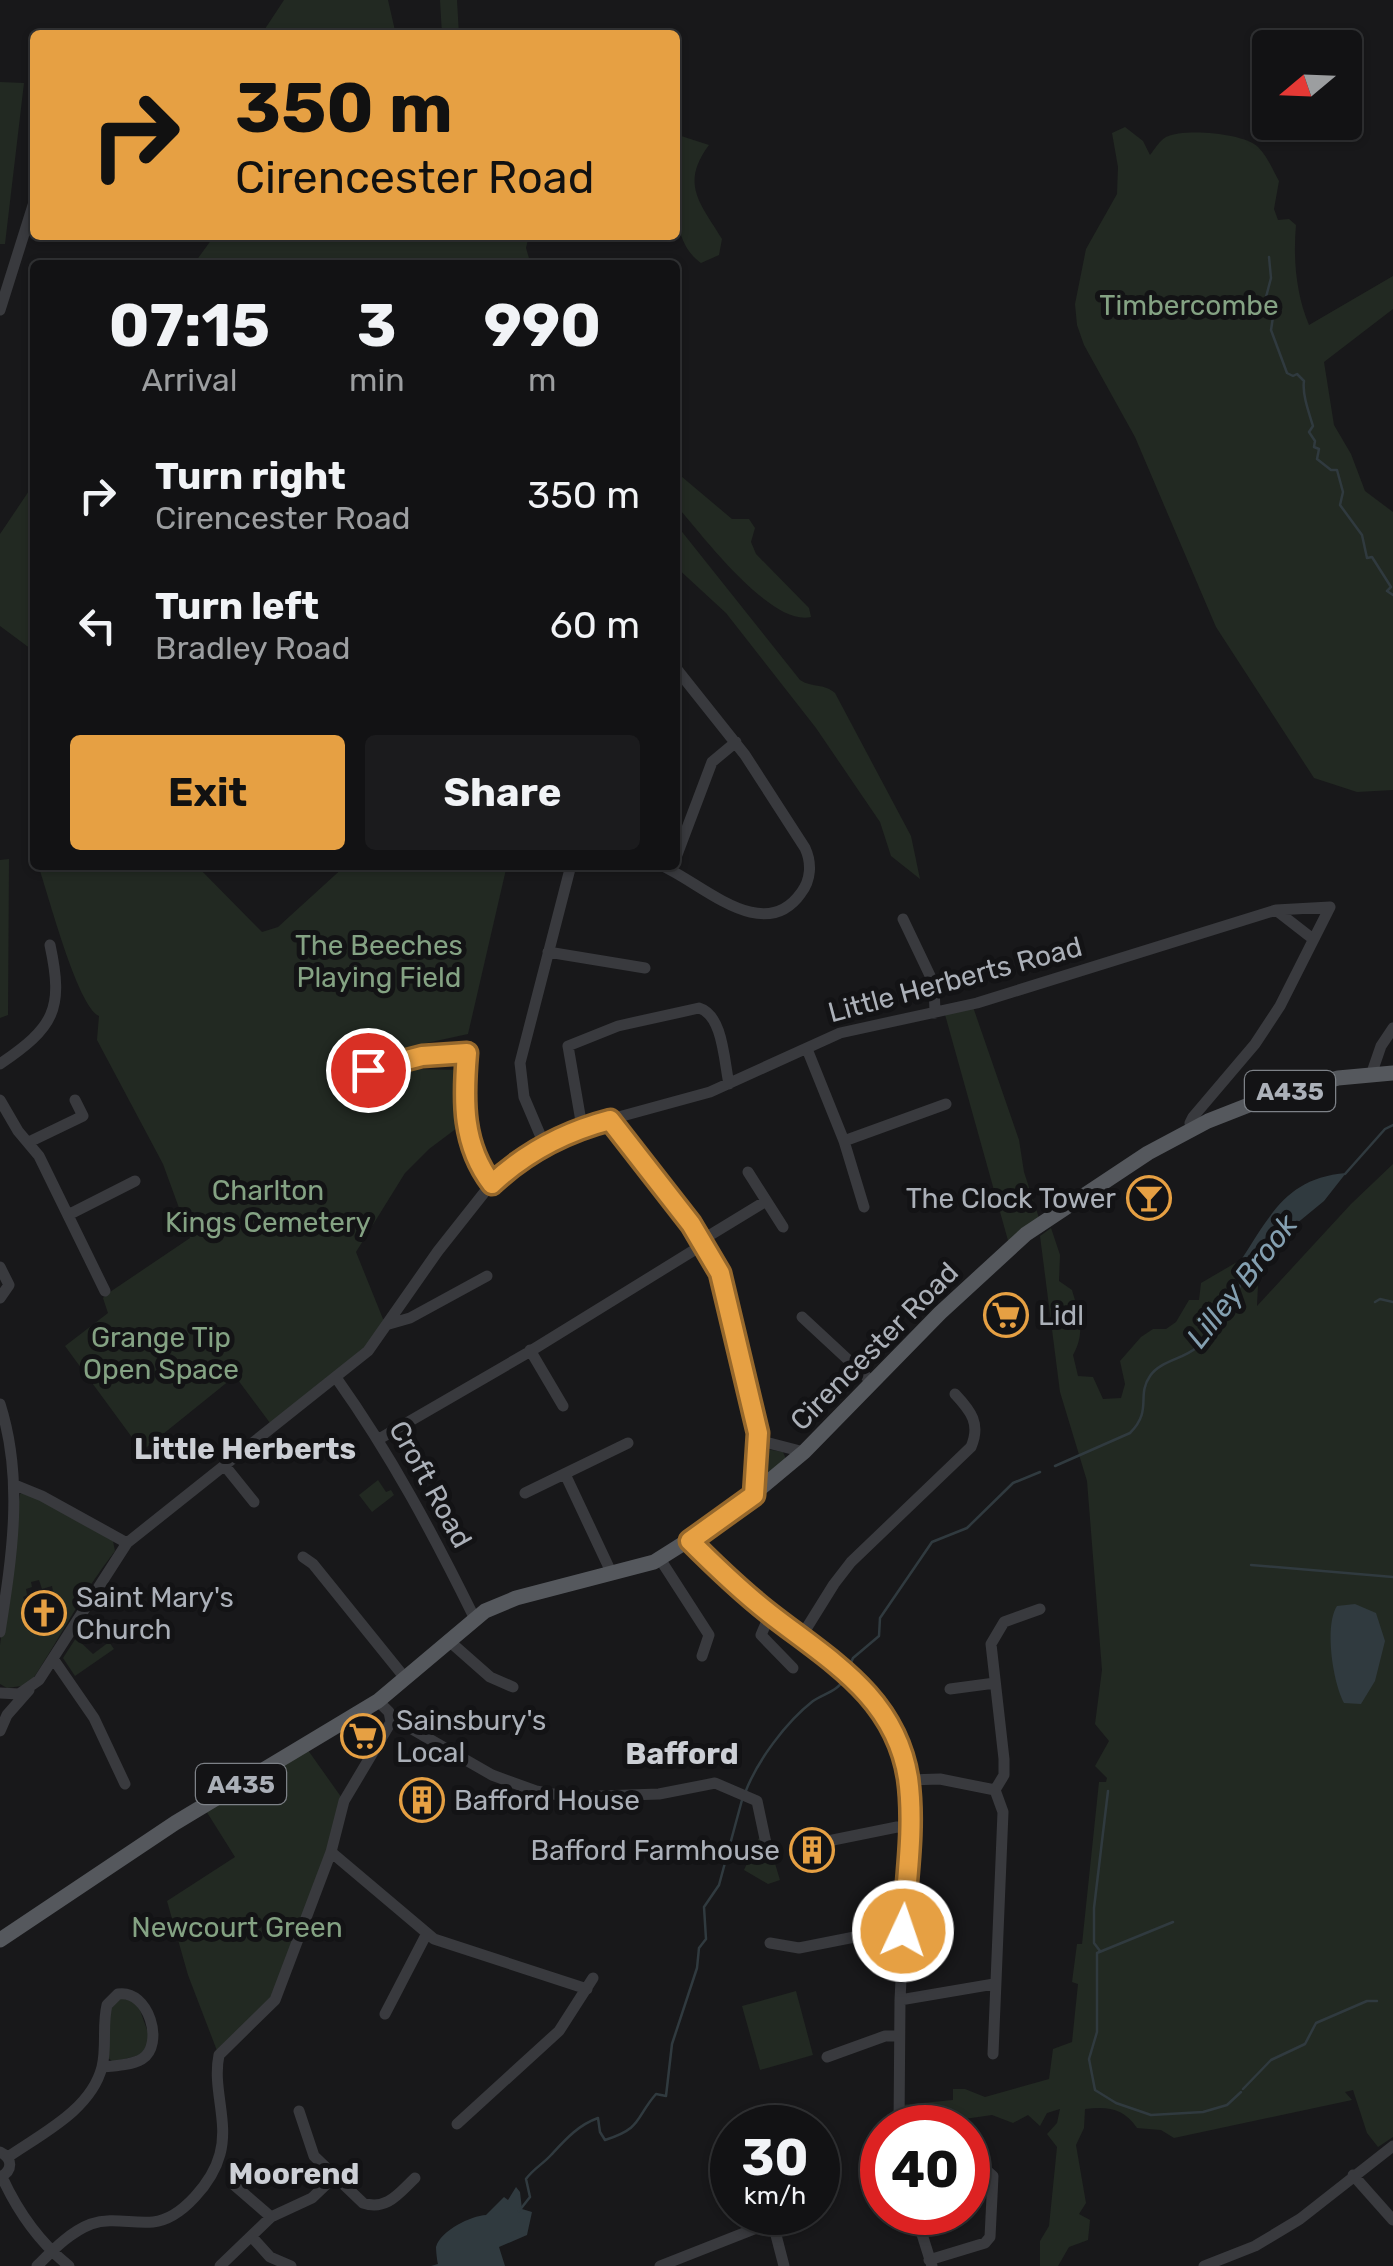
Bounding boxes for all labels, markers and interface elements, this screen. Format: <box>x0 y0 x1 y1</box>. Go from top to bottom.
north arrow <box>1252 30 1362 140</box>
map controls <box>1252 30 1362 140</box>
text: 350 m <box>235 67 453 150</box>
icon: right <box>70 70 200 200</box>
text: Cirencester Road <box>235 151 595 204</box>
park label: Timbercombe <box>1099 289 1279 322</box>
text: 07:15 <box>109 290 270 361</box>
text: 3 <box>357 290 397 361</box>
text: 990 <box>483 290 601 361</box>
text: Arrival <box>141 361 238 399</box>
text: min <box>349 361 405 399</box>
text: m <box>528 361 557 399</box>
text: Turn right <box>155 453 346 499</box>
icon: right <box>70 468 125 523</box>
text: 350 m <box>527 472 640 518</box>
text: Cirencester Road <box>155 499 411 537</box>
text: Turn left <box>155 583 319 629</box>
icon: left <box>70 598 125 653</box>
text: 60 m <box>550 602 640 648</box>
text: Bradley Road <box>155 629 351 667</box>
button: Exit <box>70 735 345 850</box>
button: Share <box>365 735 640 850</box>
park label: The Beeches Playing Field <box>295 929 463 994</box>
street label: Little Herberts Road <box>825 930 1086 1029</box>
pin <box>326 1028 411 1113</box>
icon: arrive <box>341 1043 396 1098</box>
road number: A435 <box>1245 1071 1335 1111</box>
park label: Charlton Kings Cemetery <box>165 1174 371 1239</box>
bar icon: The Clock Tower <box>1126 1175 1172 1221</box>
place label: The Clock Tower <box>906 1182 1116 1215</box>
water label: Lilley Brook <box>1179 1207 1306 1355</box>
street label: Cirencester Road <box>784 1256 965 1437</box>
supermarket icon: Lidl <box>983 1292 1029 1338</box>
place label: Lidl <box>1038 1299 1084 1332</box>
park label: Grange Tip Open Space <box>83 1321 239 1386</box>
street label: Croft Road <box>382 1415 479 1553</box>
district label: Little Herberts <box>134 1431 356 1467</box>
place label: Saint Mary's Church <box>76 1581 234 1646</box>
church icon: Saint Mary's Church <box>21 1590 67 1636</box>
place label: Sainsbury's Local <box>396 1704 546 1769</box>
supermarket icon: Sainsbury's Local <box>340 1713 386 1759</box>
district label: Bafford <box>625 1736 739 1772</box>
road number: A435 <box>196 1764 286 1804</box>
building icon: Bafford House <box>399 1777 445 1823</box>
place label: Bafford House <box>454 1784 640 1817</box>
building icon: Bafford Farmhouse <box>789 1827 835 1873</box>
place label: Bafford Farmhouse <box>530 1834 780 1867</box>
position arrow <box>851 1879 955 1983</box>
park label: Newcourt Green <box>131 1911 343 1944</box>
speed limit sign: 40 <box>860 2105 990 2235</box>
text: 30 <box>742 2128 808 2188</box>
district label: Moorend <box>228 2156 360 2192</box>
text: km/h <box>744 2181 806 2210</box>

